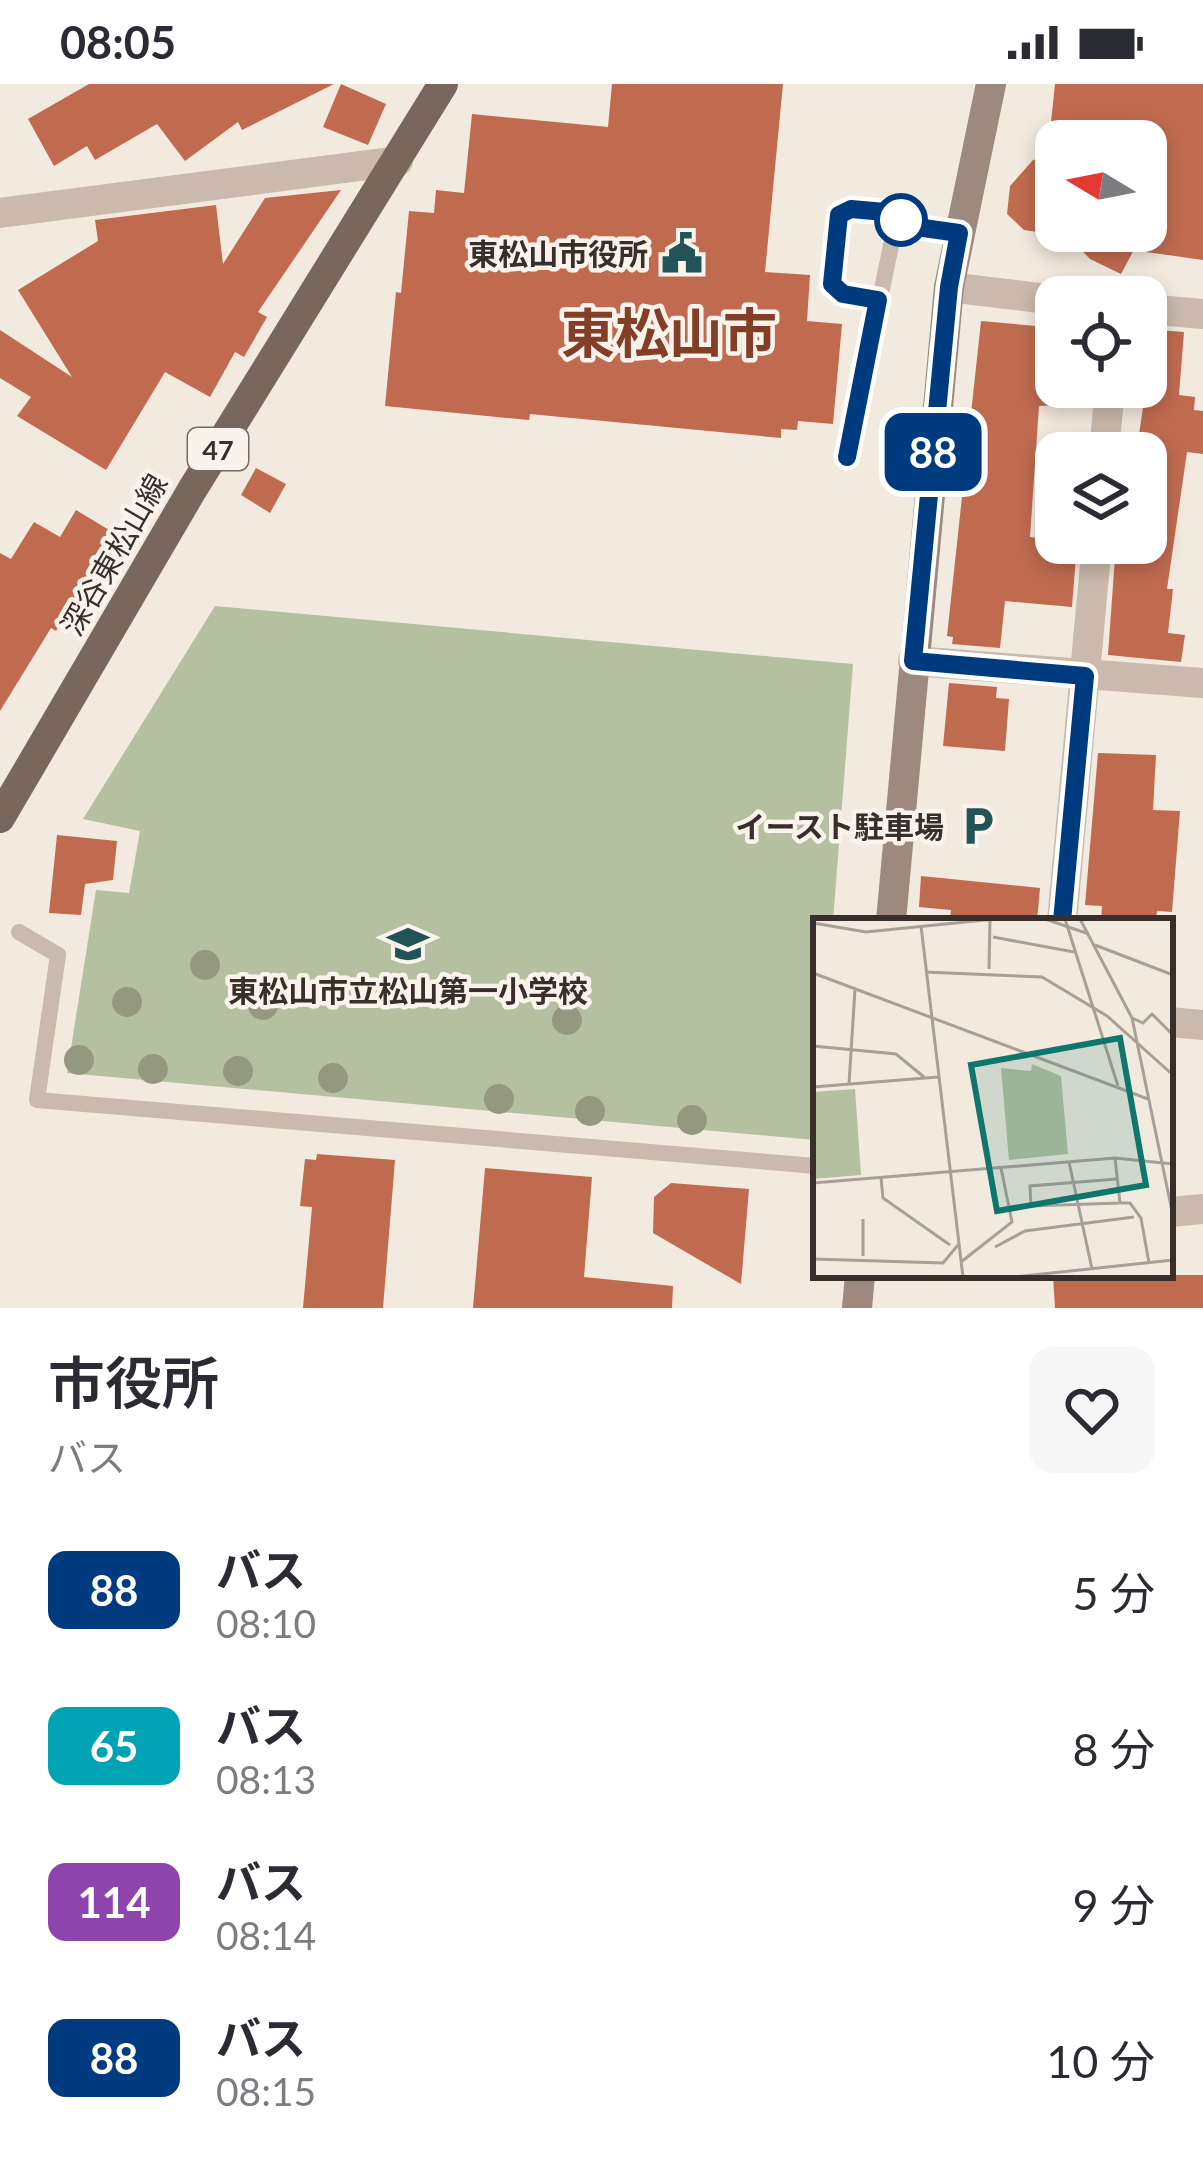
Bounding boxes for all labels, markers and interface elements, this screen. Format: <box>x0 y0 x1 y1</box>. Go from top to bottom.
text: 08:05 <box>60 15 176 69</box>
north arrow <box>1035 120 1167 252</box>
map controls <box>1035 120 1167 564</box>
unlabelled marker <box>876 195 926 245</box>
public building icon: 東松山市役所 <box>659 230 705 276</box>
place label: 東松山市役所 <box>468 235 648 271</box>
button: locate <box>1035 276 1167 408</box>
district label: 東松山市 <box>561 300 777 365</box>
line badge: 88 <box>879 413 987 491</box>
text: 88 <box>909 427 957 477</box>
road number: 47 <box>188 428 248 470</box>
button: layers <box>1035 432 1167 564</box>
street label: 深谷東松山線 <box>52 467 174 641</box>
parking icon: イースト駐車場 <box>955 803 1001 849</box>
place label: イースト駐車場 <box>736 808 944 844</box>
inset map <box>813 918 1173 1278</box>
school or university icon: 東松山市立松山第一小学校 <box>385 921 431 967</box>
place label: 東松山市立松山第一小学校 <box>228 972 588 1008</box>
button: heart <box>1029 1347 1155 1473</box>
text: 市役所 <box>48 1348 219 1416</box>
text: バス <box>48 1434 126 1480</box>
text: バス <box>216 1543 306 1597</box>
text: 88 <box>90 1565 138 1615</box>
text: 5 分 <box>1072 1566 1155 1620</box>
text: 08:10 <box>216 1600 316 1646</box>
text: バス <box>216 1699 306 1753</box>
text: 65 <box>90 1721 138 1771</box>
text: 8 分 <box>1072 1722 1155 1776</box>
text: 08:13 <box>216 1756 316 1802</box>
text: バス <box>216 1855 306 1909</box>
text: 114 <box>77 1877 151 1927</box>
text: 9 分 <box>1072 1878 1155 1932</box>
text: 08:14 <box>216 1912 316 1958</box>
text: バス <box>216 2011 306 2065</box>
text: 88 <box>90 2033 138 2083</box>
text: 10 分 <box>1046 2034 1155 2088</box>
text: 08:15 <box>216 2068 316 2114</box>

